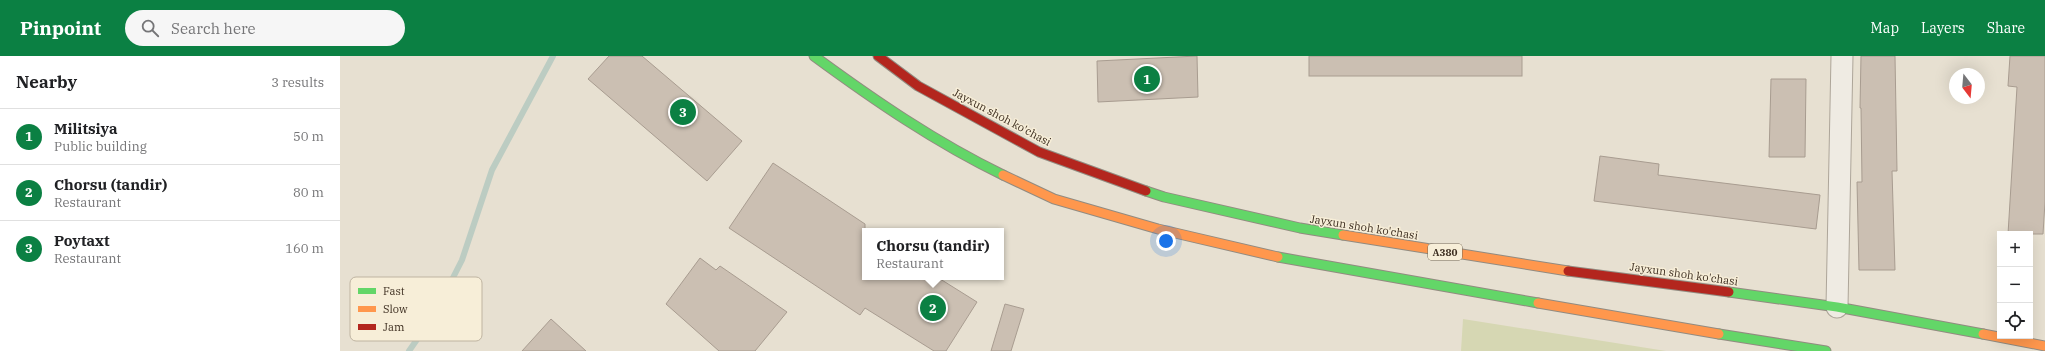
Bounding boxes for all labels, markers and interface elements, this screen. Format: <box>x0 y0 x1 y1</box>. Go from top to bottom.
search box <box>125 10 405 46</box>
text: Pinpoint <box>20 16 101 40</box>
icon: search <box>139 17 161 39</box>
text: Search here <box>171 19 256 38</box>
text: Map <box>1871 19 1899 37</box>
text: Layers <box>1921 19 1965 37</box>
text: Share <box>1987 19 2025 37</box>
pin: 1 <box>1134 64 1160 94</box>
north arrow <box>1949 68 1985 104</box>
text: Nearby <box>16 71 77 93</box>
text: 3 results <box>271 74 324 91</box>
street label: Jayxun shoh ko'chasi <box>950 85 1054 149</box>
pin: 3 <box>670 97 696 127</box>
text: Militsiya <box>54 119 117 138</box>
text: 1 <box>25 128 33 145</box>
text: 50 m <box>293 128 324 145</box>
text: Public building <box>54 138 147 155</box>
text: Chorsu (tandir) <box>54 175 167 194</box>
text: 2 <box>25 184 33 201</box>
text: 80 m <box>293 184 324 201</box>
text: Restaurant <box>54 194 121 211</box>
street label: Jayxun shoh ko'chasi <box>1309 212 1420 243</box>
popup <box>862 228 1004 280</box>
text: Poytaxt <box>54 231 110 250</box>
your location <box>1156 231 1176 251</box>
map controls <box>1997 231 2033 339</box>
button: + <box>1997 231 2033 267</box>
text: Chorsu (tandir) <box>876 236 990 255</box>
text: 3 <box>25 240 33 257</box>
text: 160 m <box>285 240 324 257</box>
road number: A380 <box>1428 244 1462 260</box>
text: Restaurant <box>54 250 121 267</box>
text: Restaurant <box>876 255 944 272</box>
street label: Jayxun shoh ko'chasi <box>1629 259 1740 289</box>
button: − <box>1997 267 2033 303</box>
legend <box>350 277 482 341</box>
text: Fast <box>383 284 405 298</box>
pin: 2 <box>920 293 946 323</box>
text: Slow <box>383 302 408 316</box>
button: locate <box>1997 303 2033 339</box>
text: Jam <box>383 320 405 334</box>

